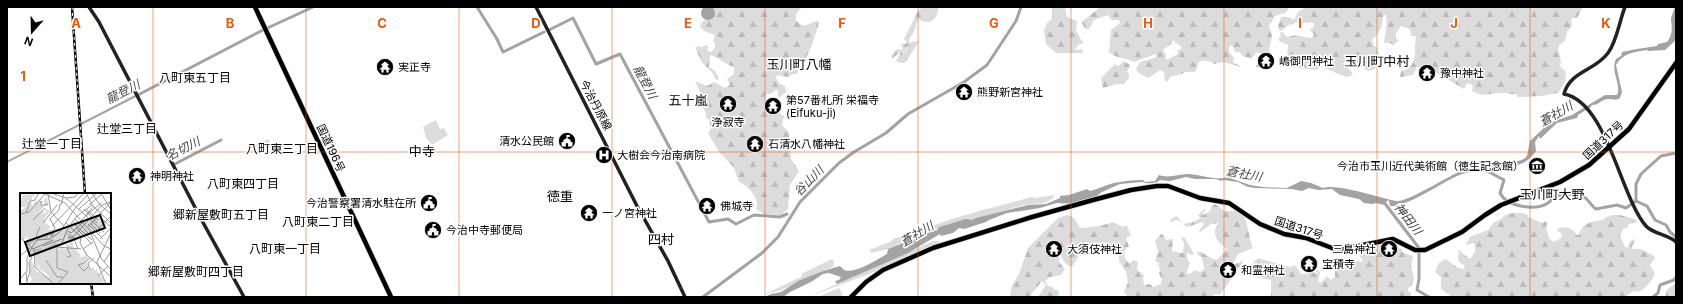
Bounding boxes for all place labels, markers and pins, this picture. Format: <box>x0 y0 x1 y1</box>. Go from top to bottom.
temple icon: 嶋御門神社 <box>1256 51 1276 71</box>
place label: 嶋御門神社 <box>1279 54 1334 68</box>
temple icon: 実正寺 <box>375 57 395 77</box>
place label: 実正寺 <box>398 60 431 74</box>
temple icon: 豫中神社 <box>1417 63 1437 83</box>
place label: 豫中神社 <box>1440 66 1484 80</box>
temple icon: 熊野新宮神社 <box>954 82 974 102</box>
place label: 熊野新宮神社 <box>977 85 1043 99</box>
place label: 第57番札所 栄福寺 (Eifuku-ji) <box>786 93 879 120</box>
temple icon: 浄寂寺 <box>718 94 738 114</box>
temple icon: 第57番札所 栄福寺 (Eifuku-ji) <box>763 96 783 116</box>
place label: 浄寂寺 <box>712 115 745 129</box>
public building icon: 清水公民館 <box>557 131 577 151</box>
place label: 清水公民館 <box>499 134 554 148</box>
temple icon: 石清水八幡神社 <box>745 134 765 154</box>
place label: 石清水八幡神社 <box>768 137 845 151</box>
hospital icon: 大樹会今治南病院 <box>594 145 614 165</box>
place label: 大樹会今治南病院 <box>617 148 705 162</box>
museum icon: 今治市玉川近代美術館（徳生記念館） <box>1527 156 1547 176</box>
place label: 今治市玉川近代美術館（徳生記念館） <box>1337 159 1524 173</box>
temple icon: 神明神社 <box>127 166 147 186</box>
place label: 神明神社 <box>150 169 194 183</box>
public building icon: 今治警察署清水駐在所 <box>419 193 439 213</box>
place label: 今治警察署清水駐在所 <box>306 196 417 210</box>
temple icon: 佛城寺 <box>697 196 717 216</box>
place label: 佛城寺 <box>720 199 753 213</box>
temple icon: 一ノ宮神社 <box>579 203 599 223</box>
place label: 一ノ宮神社 <box>602 206 657 220</box>
public building icon: 今治中寺郵便局 <box>423 220 443 240</box>
place label: 今治中寺郵便局 <box>446 223 523 237</box>
temple icon: 大須伎神社 <box>1044 239 1064 259</box>
temple icon: 三島神社 <box>1379 239 1399 259</box>
place label: 大須伎神社 <box>1067 242 1122 256</box>
place label: 三島神社 <box>1332 242 1376 256</box>
temple icon: 宝積寺 <box>1299 254 1319 274</box>
place label: 宝積寺 <box>1322 257 1355 271</box>
temple icon: 和霊神社 <box>1218 260 1238 280</box>
place label: 和霊神社 <box>1241 263 1285 277</box>

